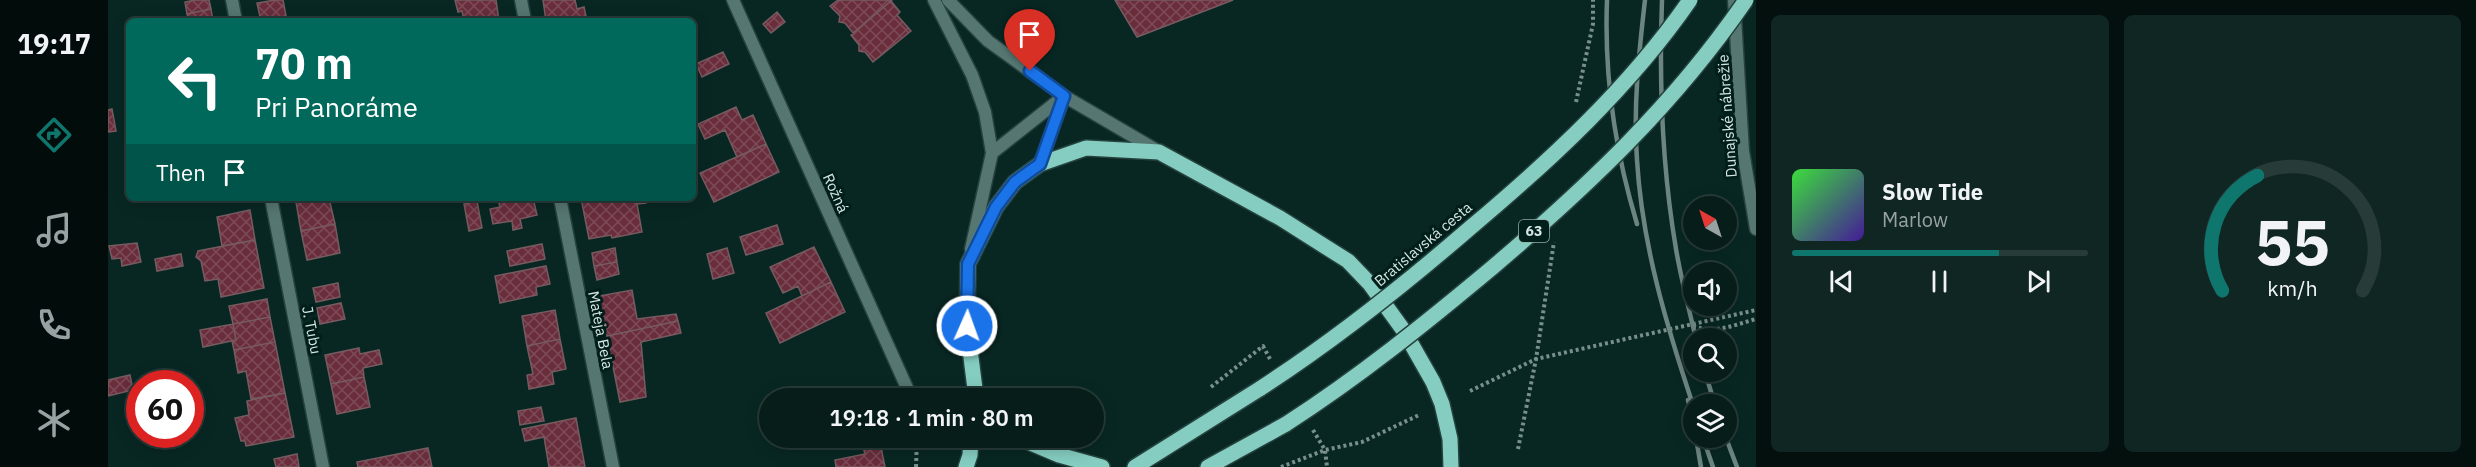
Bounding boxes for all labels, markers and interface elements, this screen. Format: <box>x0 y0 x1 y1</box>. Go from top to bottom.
pin <box>1004 9 1055 71</box>
icon: arrive <box>1013 18 1046 51</box>
text: 19:17 <box>17 26 91 61</box>
text: 70 m <box>255 36 353 91</box>
icon: left <box>156 42 234 120</box>
street label: Dunajské nábrežie <box>1713 54 1741 178</box>
text: Pri Panoráme <box>255 89 418 124</box>
icon: directions <box>33 114 75 156</box>
icon: arrive <box>218 156 251 189</box>
text: Then <box>156 158 206 187</box>
street label: Rožná <box>819 170 853 216</box>
text: Slow Tide <box>1882 177 1983 206</box>
north arrow <box>1683 196 1737 250</box>
map controls <box>1683 196 1737 448</box>
street label: Bratislavská cesta <box>1370 198 1476 290</box>
text: 55 <box>2255 201 2330 282</box>
text: Marlow <box>1882 206 1948 233</box>
icon: music <box>33 209 75 251</box>
road number: 63 <box>1519 220 1549 242</box>
button: sound <box>1683 262 1737 316</box>
icon: previous <box>1825 265 1858 298</box>
icon: pause <box>1923 265 1956 298</box>
icon: next <box>2022 265 2055 298</box>
text: km/h <box>2267 274 2317 302</box>
street label: Mateja Bela <box>584 289 618 371</box>
position arrow <box>935 294 999 358</box>
icon: phone <box>33 304 75 346</box>
street label: J. Tubu <box>298 304 326 356</box>
button: search <box>1683 328 1737 382</box>
speed limit sign: 60 <box>126 370 204 448</box>
button: layers <box>1683 394 1737 448</box>
icon: climate <box>33 399 75 441</box>
text: 19:18 · 1 min · 80 m <box>830 403 1034 432</box>

